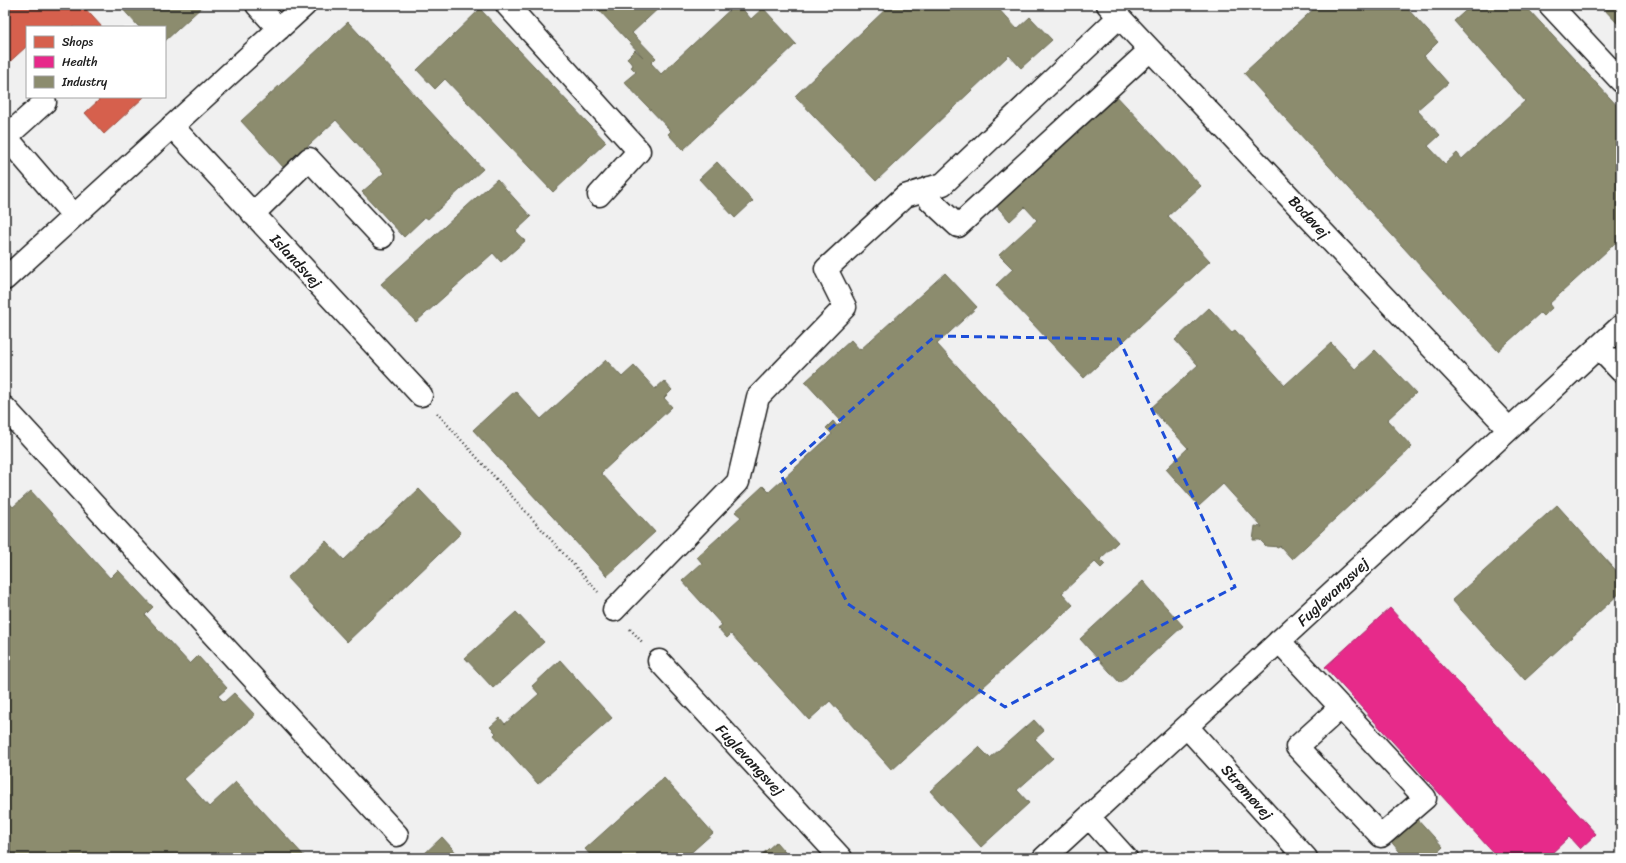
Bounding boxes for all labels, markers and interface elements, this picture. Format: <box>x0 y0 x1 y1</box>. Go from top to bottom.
legend <box>26 26 166 98</box>
text: Shops <box>62 31 93 53</box>
text: Health <box>62 51 98 73</box>
text: Industry <box>61 71 108 93</box>
street label: Bodøvej <box>1282 189 1337 245</box>
street label: Islandsvej <box>263 227 328 295</box>
street label: Fuglevangsvej <box>1291 551 1375 633</box>
street label: Fuglevangsvej <box>709 718 791 802</box>
street label: Strømøvej <box>1214 758 1280 826</box>

